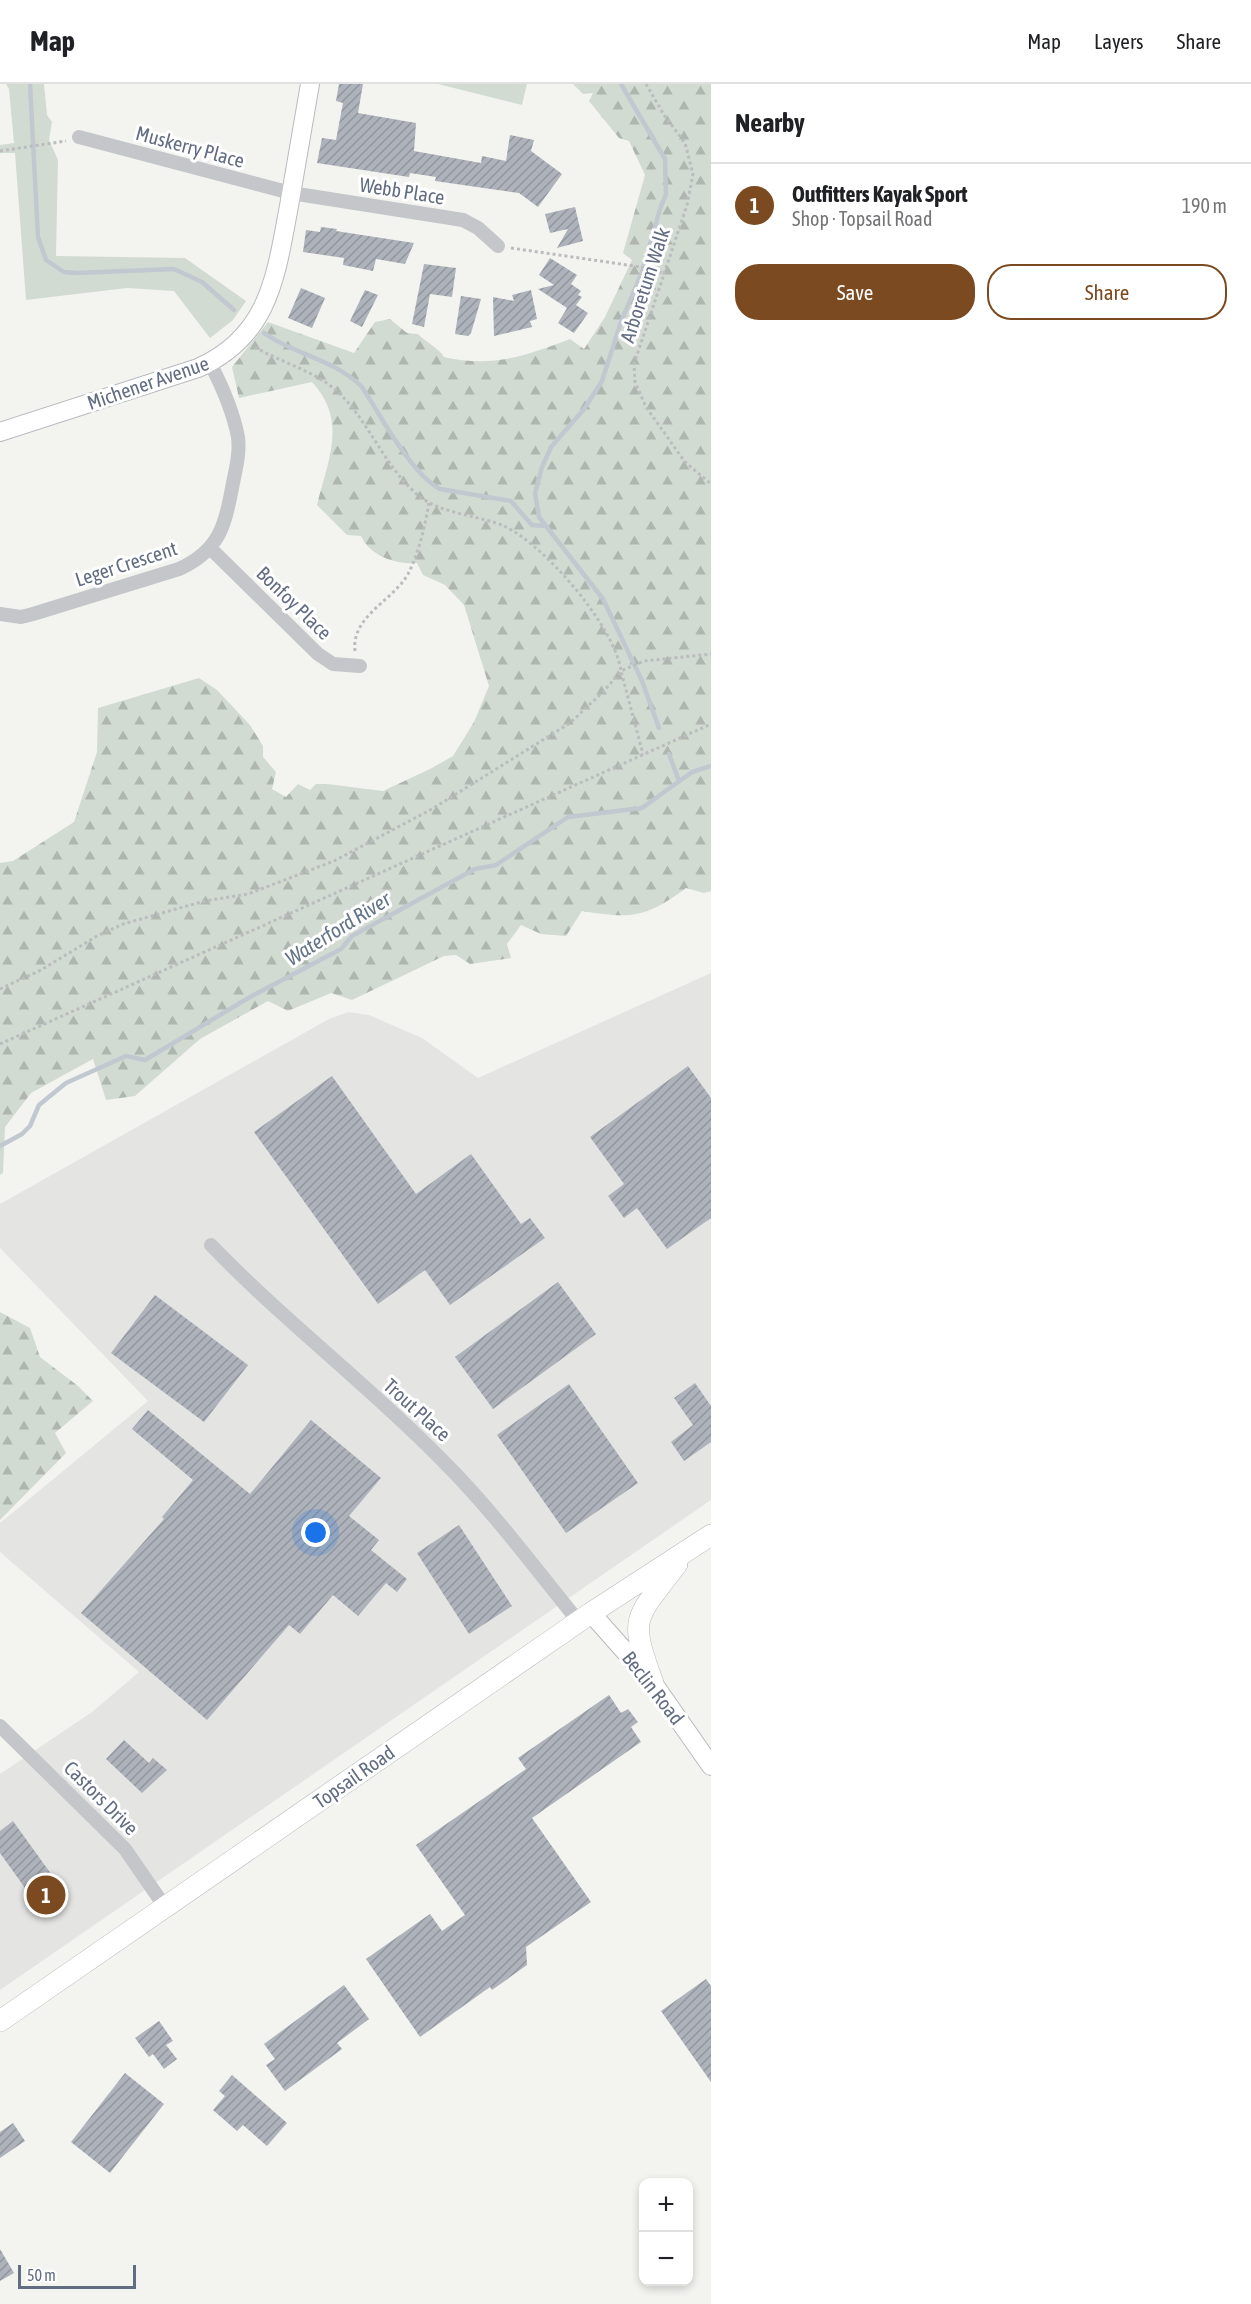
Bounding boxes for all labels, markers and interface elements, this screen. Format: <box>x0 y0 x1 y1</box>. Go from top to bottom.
text: Map <box>30 25 75 57</box>
text: Map <box>1027 29 1061 53</box>
text: Layers <box>1094 29 1144 53</box>
text: Share <box>1177 29 1221 53</box>
text: Nearby <box>735 108 805 138</box>
street label: Muskerry Place <box>133 121 247 172</box>
street label: Webb Place <box>358 172 446 209</box>
text: Outfitters Kayak Sport <box>792 181 968 207</box>
text: 1 <box>750 194 759 217</box>
text: 190 m <box>1182 194 1227 217</box>
text: Shop · Topsail Road <box>792 207 932 230</box>
street label: Arboretum Walk <box>615 224 674 345</box>
button: Save <box>735 264 975 320</box>
button: Share <box>987 264 1227 320</box>
street label: Michener Avenue <box>84 351 212 414</box>
street label: Leger Crescent <box>72 536 180 591</box>
street label: Bonfoy Place <box>252 561 337 644</box>
water label: Waterford River <box>281 886 395 970</box>
street label: Trout Place <box>379 1374 455 1446</box>
your location <box>301 1518 330 1547</box>
street label: Beclin Road <box>618 1647 689 1729</box>
street label: Topsail Road <box>309 1740 399 1813</box>
street label: Castors Drive <box>60 1756 143 1839</box>
pin: 1 <box>26 1872 66 1918</box>
map controls <box>639 2178 693 2286</box>
button: + <box>639 2178 693 2232</box>
button: − <box>639 2232 693 2286</box>
scale bar <box>18 2262 136 2290</box>
text: 50 m <box>27 2266 56 2284</box>

